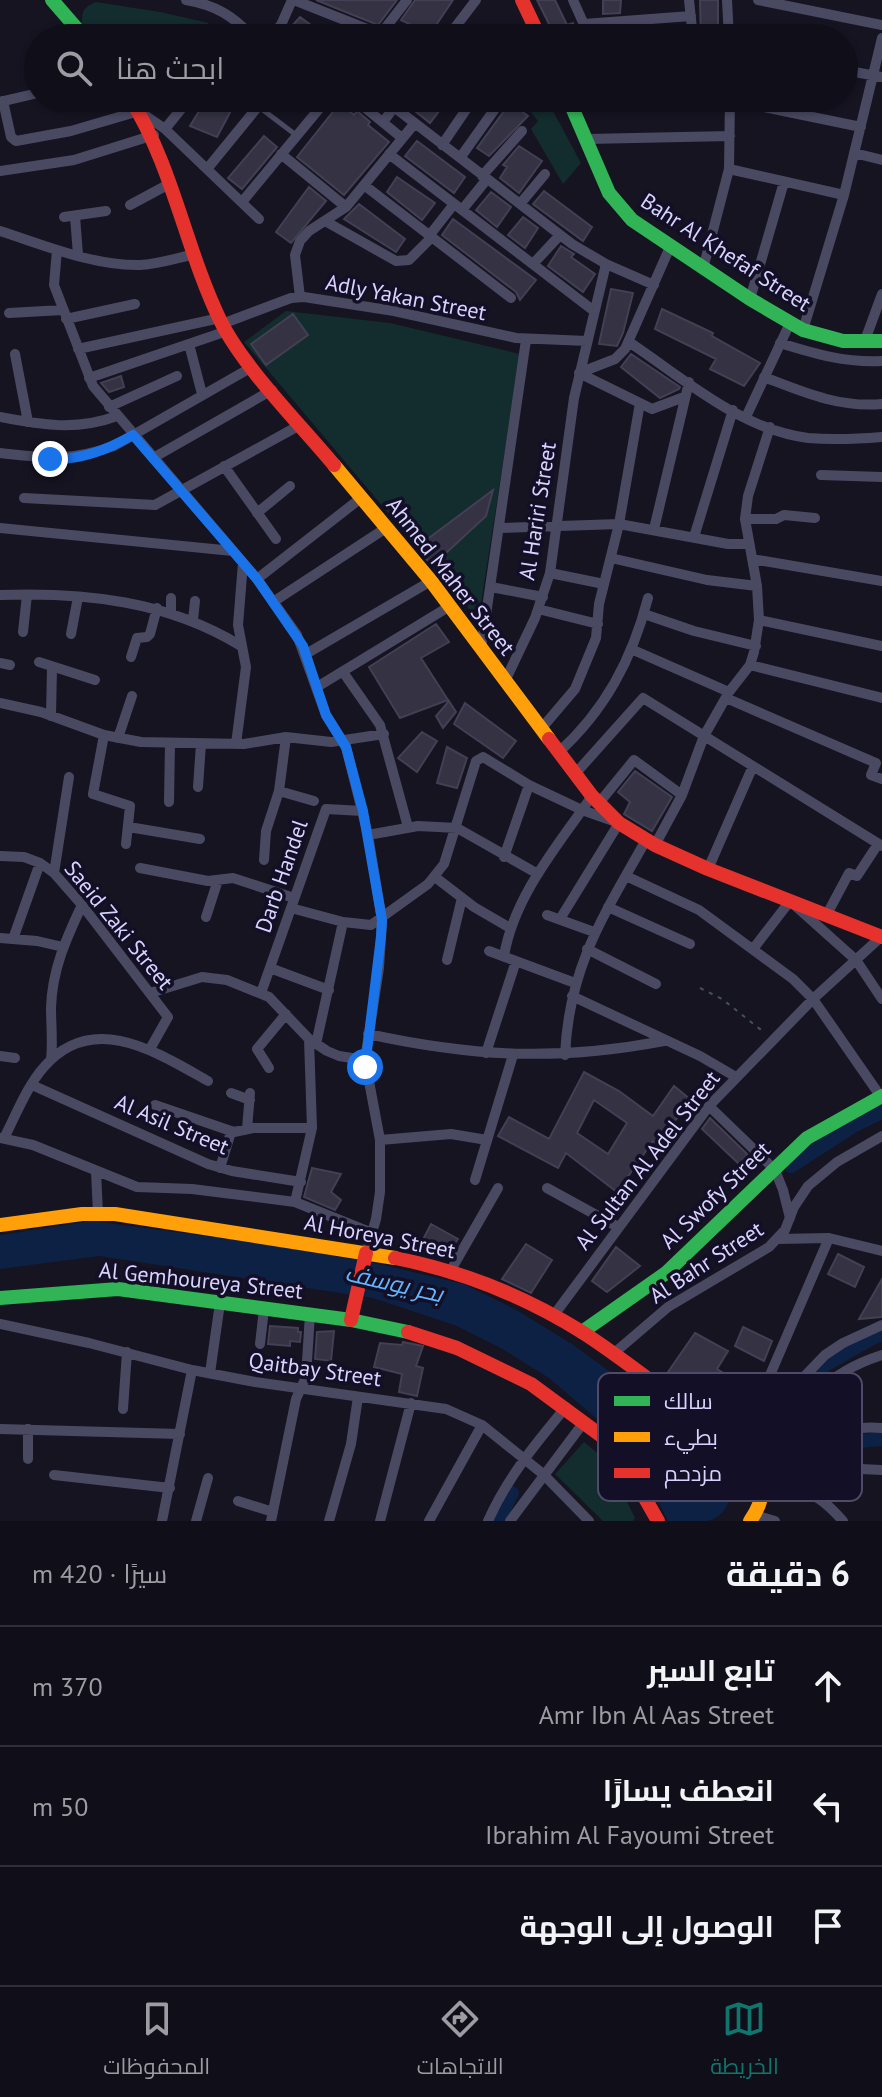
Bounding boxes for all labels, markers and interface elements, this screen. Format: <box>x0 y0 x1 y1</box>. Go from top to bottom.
search box <box>24 24 858 112</box>
icon: search <box>52 46 96 90</box>
text: ابحث هنا <box>116 48 224 87</box>
street label: Bahr Al Khefaf Street <box>636 187 817 318</box>
street label: Adly Yakan Street <box>323 268 489 326</box>
street label: Al Hariri Street <box>512 439 562 582</box>
route end <box>32 441 68 477</box>
street label: Ahmed Maher Street <box>381 491 522 661</box>
street label: Darb Handel <box>249 815 314 936</box>
street label: Saeid Zaki Street <box>58 855 180 996</box>
route start <box>347 1049 383 1085</box>
street label: Al Sultan Al Adel Street <box>568 1064 726 1255</box>
street label: Al Asil Street <box>111 1087 234 1161</box>
street label: Al Swofy Street <box>654 1135 776 1255</box>
street label: Al Horeya Street <box>302 1208 458 1264</box>
street label: Al Bahr Street <box>644 1214 769 1309</box>
street label: Al Gemhoureya Street <box>98 1255 305 1305</box>
water label: بحر يوسف <box>342 1257 448 1310</box>
street label: Qaitbay Street <box>247 1346 384 1392</box>
legend <box>598 1373 862 1501</box>
text: سالك <box>664 1387 713 1415</box>
text: بطيء <box>664 1423 718 1454</box>
text: مزدحم <box>664 1459 722 1489</box>
text: 6 دقيقة <box>726 1551 850 1595</box>
text: سيرًا · 420 m <box>32 1557 167 1590</box>
text: تابع السير <box>647 1650 774 1689</box>
icon: ahead <box>806 1664 850 1708</box>
text: 370 m <box>32 1670 103 1703</box>
text: Amr Ibn Al Aas Street <box>539 1698 774 1731</box>
text: انعطف يسارًا <box>603 1770 774 1809</box>
icon: left <box>806 1784 850 1828</box>
text: 50 m <box>32 1790 88 1823</box>
text: Ibrahim Al Fayoumi Street <box>485 1818 774 1851</box>
icon: arrive <box>806 1904 850 1948</box>
text: الوصول إلى الوجهة <box>520 1906 774 1945</box>
tab: المحفوظات <box>103 1997 210 2087</box>
tab: الاتجاهات <box>417 1997 504 2087</box>
tab: الخريطة <box>710 1997 779 2087</box>

